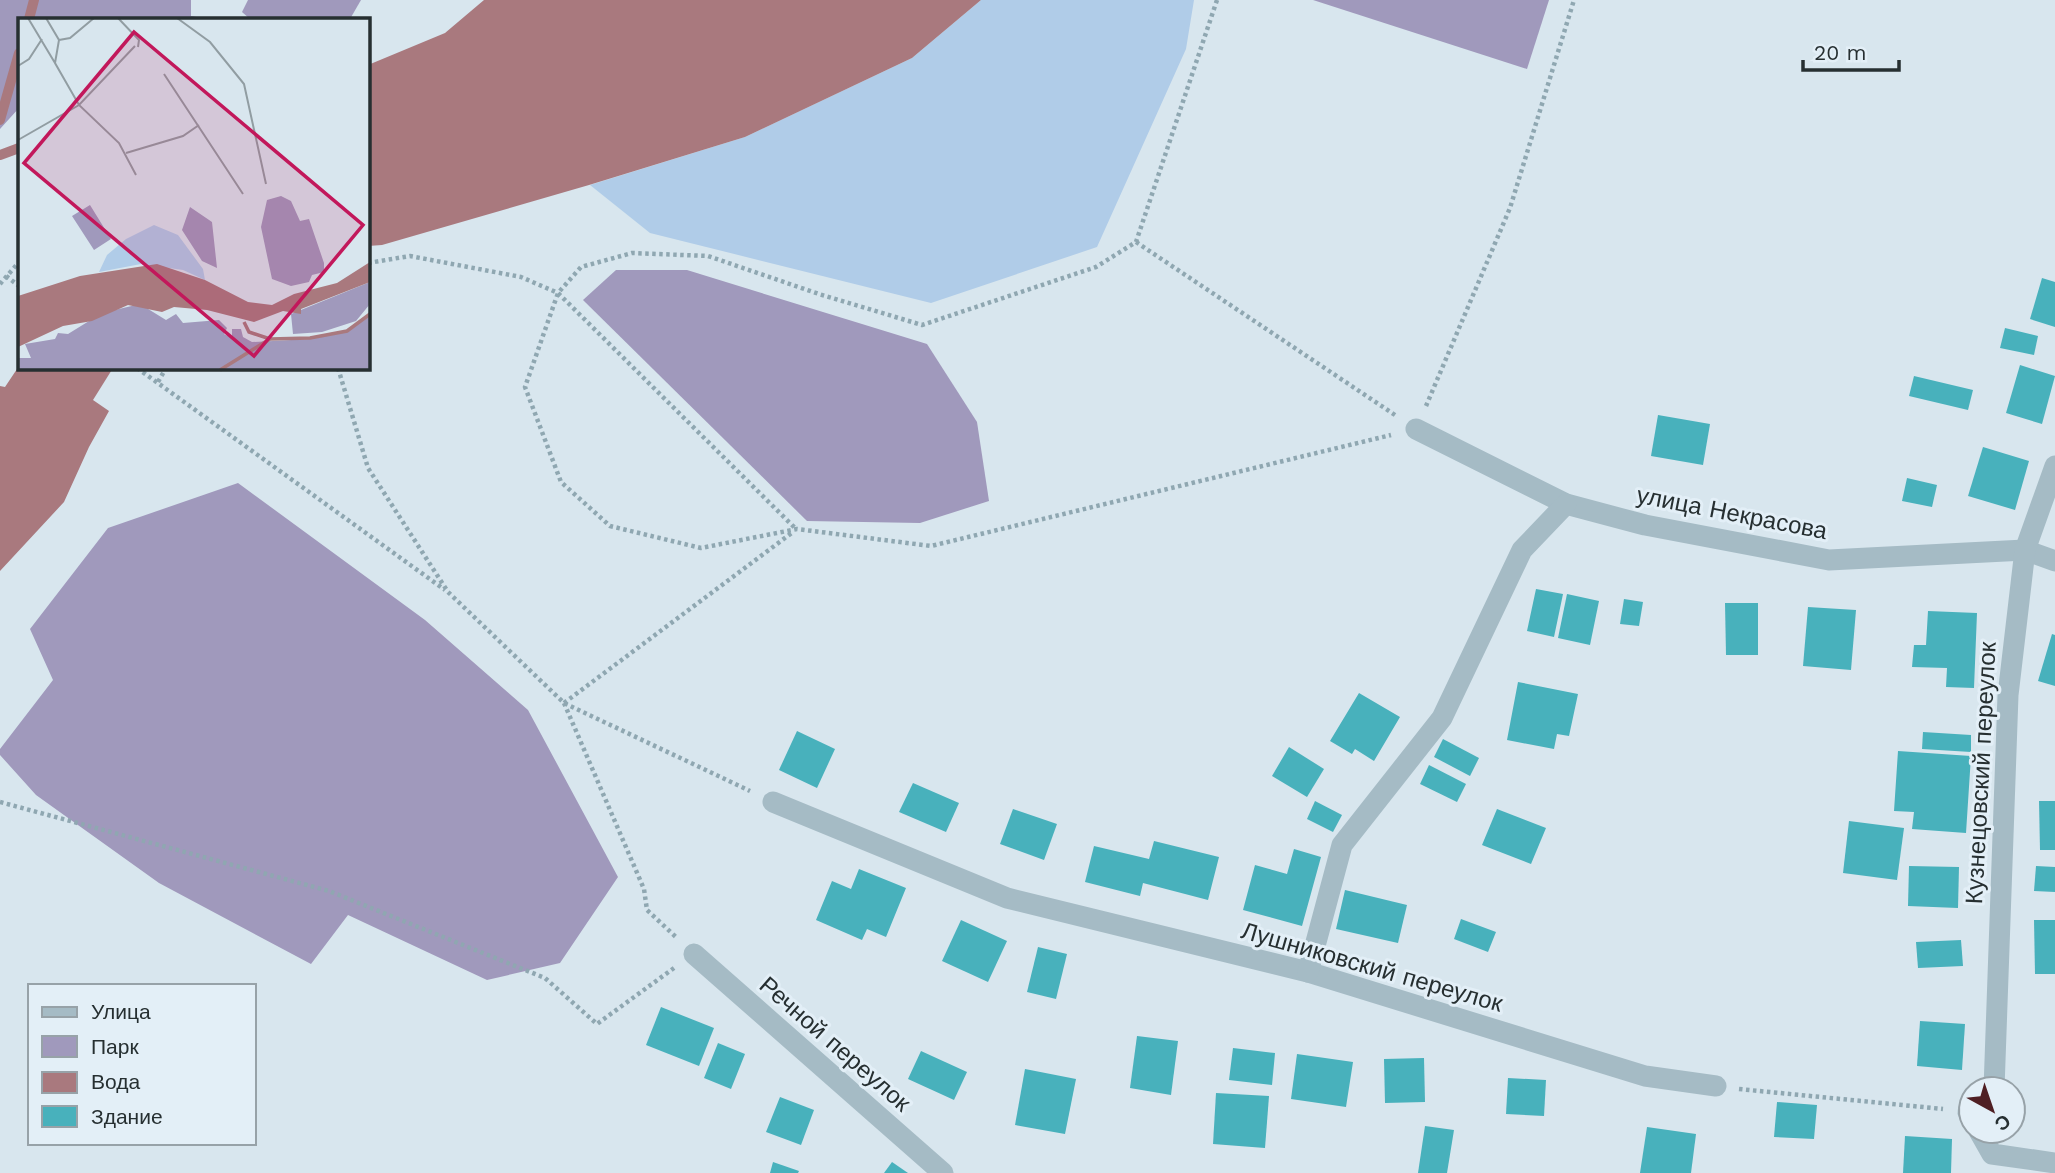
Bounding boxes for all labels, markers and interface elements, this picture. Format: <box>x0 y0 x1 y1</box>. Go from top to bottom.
inset map <box>18 18 369 369</box>
scale bar <box>1803 28 1899 72</box>
text: 20 m <box>1814 40 1866 65</box>
street label: улица Некрасова <box>1634 481 1830 545</box>
street label: Кузнецовский переулок <box>1960 641 2002 905</box>
street label: Лушниковский переулок <box>1238 916 1506 1018</box>
street label: Речной переулок <box>754 971 916 1117</box>
legend <box>28 984 256 1145</box>
text: Улица <box>91 999 151 1024</box>
text: Парк <box>91 1034 139 1059</box>
text: Вода <box>91 1069 140 1094</box>
north arrow <box>1957 1075 2027 1145</box>
text: Здание <box>91 1104 163 1129</box>
text: С <box>1990 1109 2015 1136</box>

